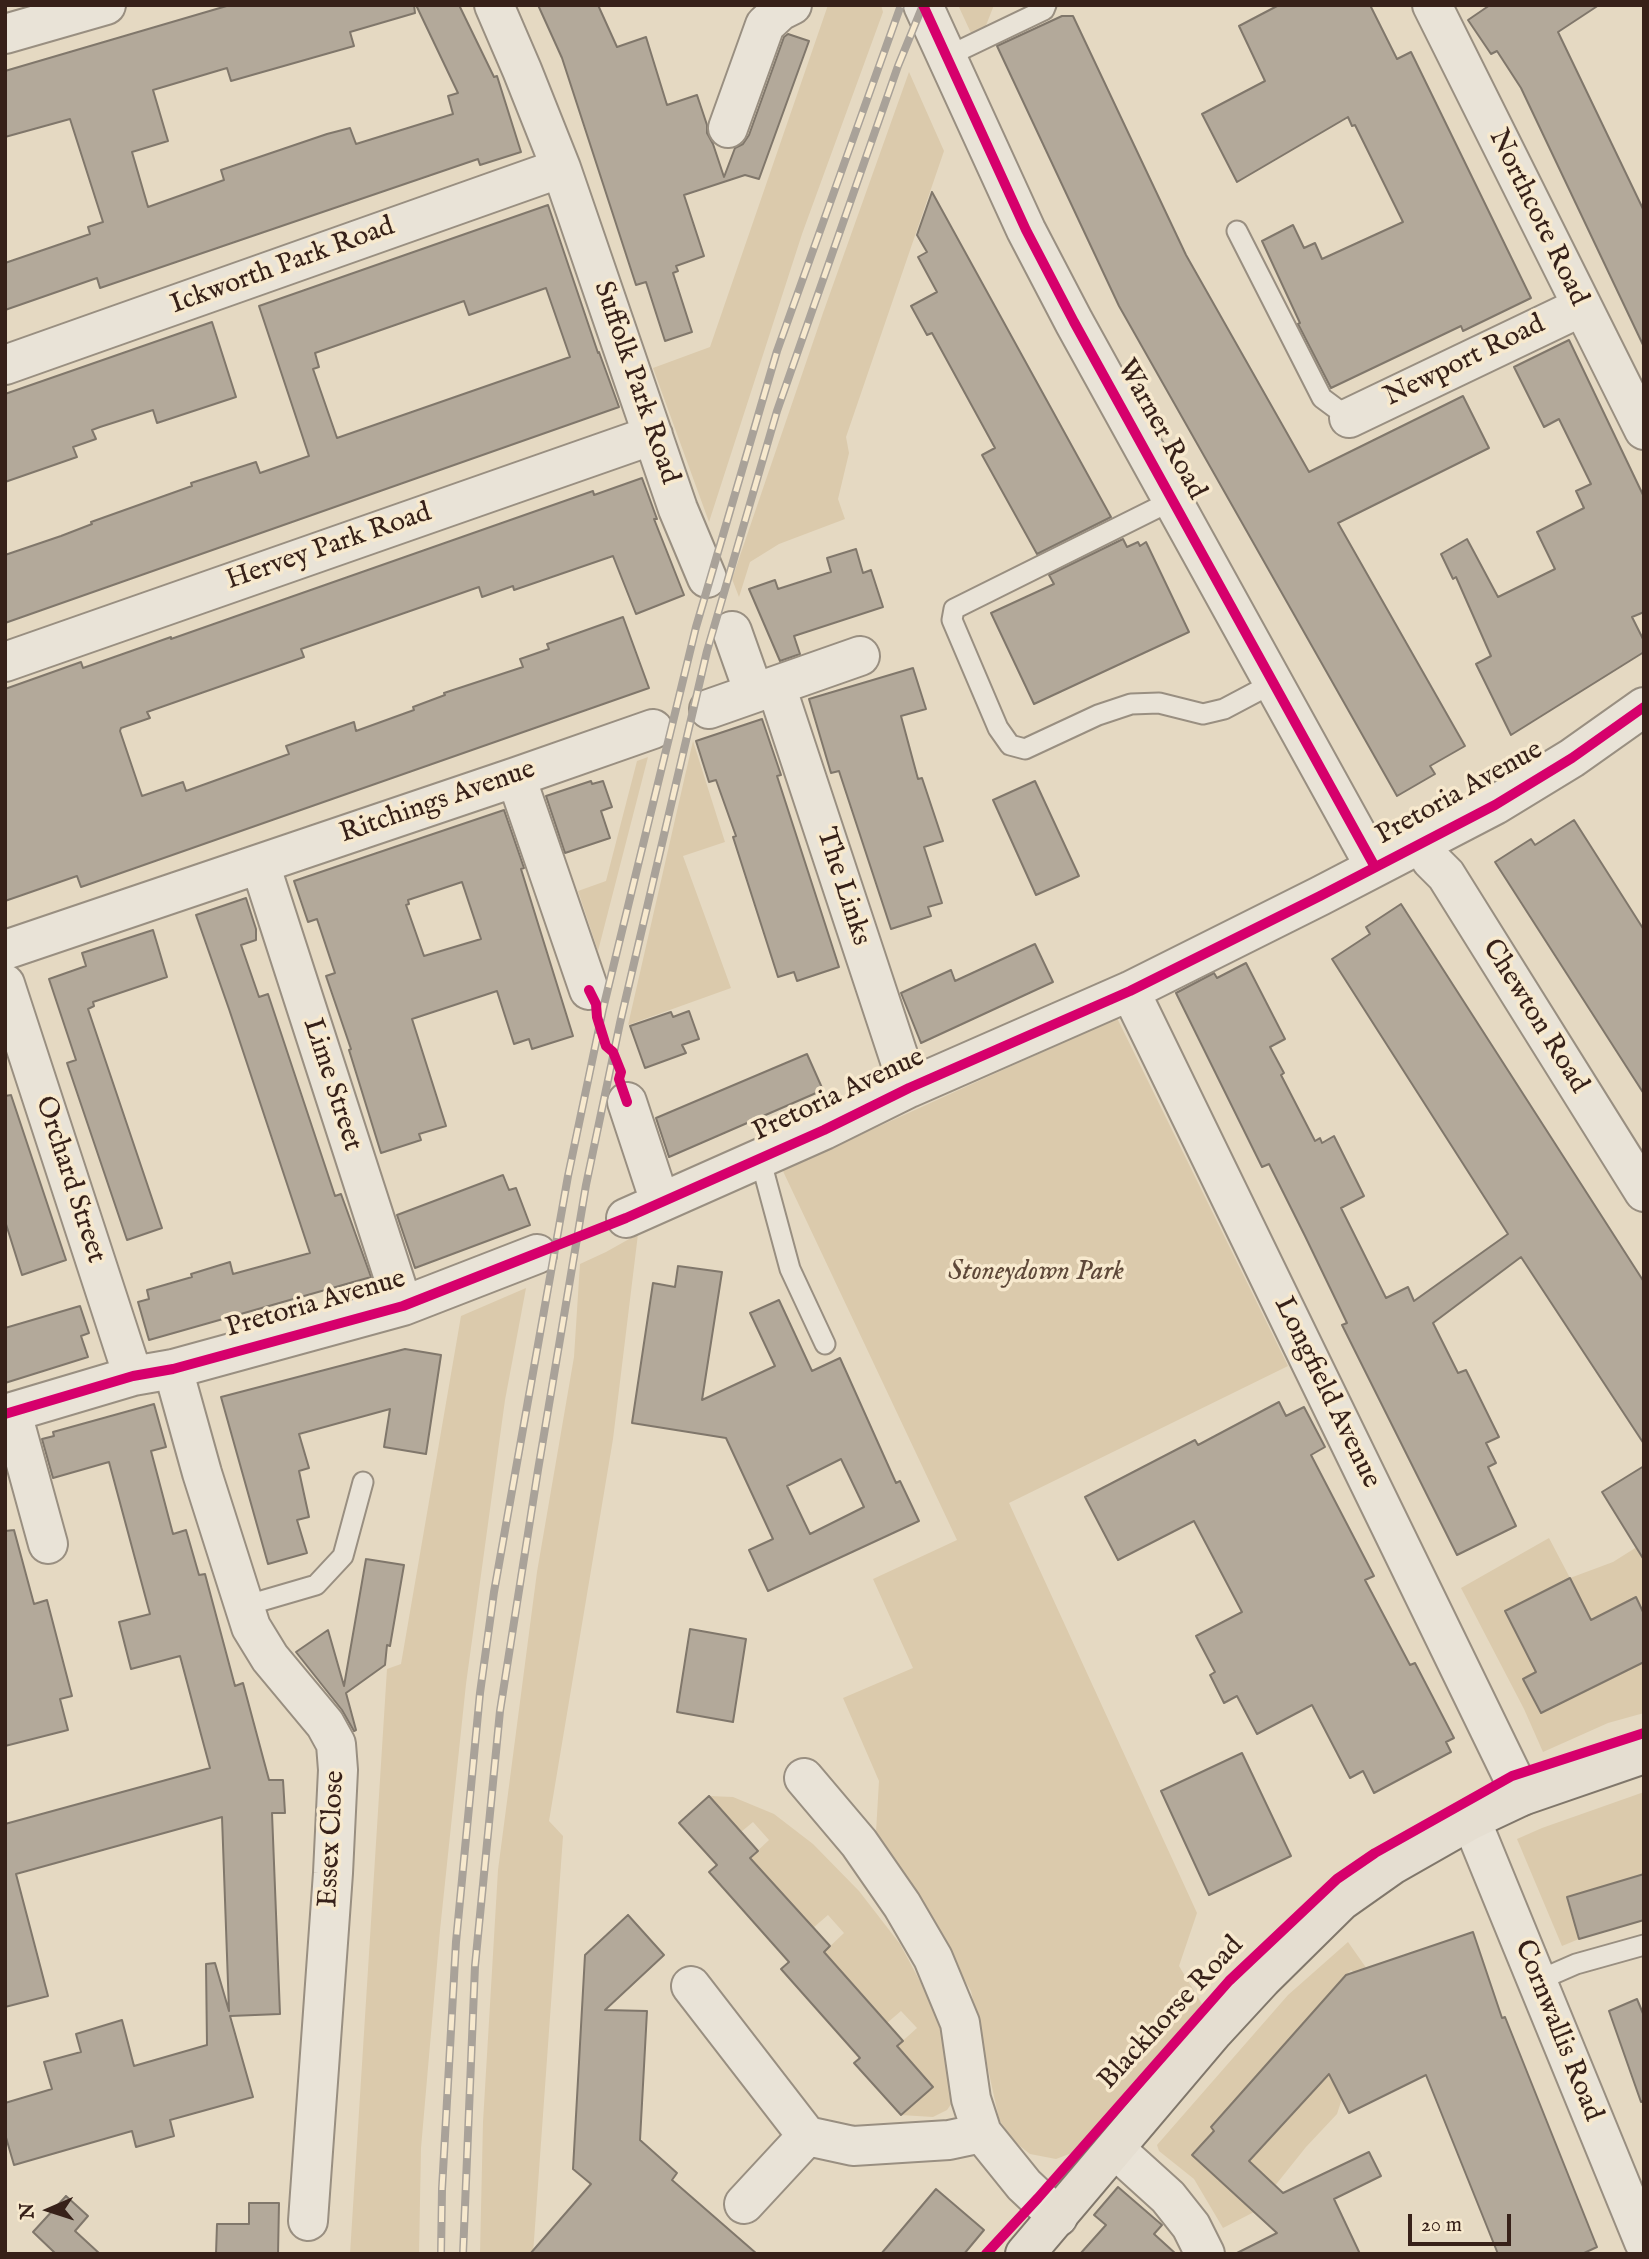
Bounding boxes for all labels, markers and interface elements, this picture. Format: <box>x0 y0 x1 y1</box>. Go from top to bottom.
street label: Northcote Road <box>1480 124 1594 312</box>
street label: Ickworth Park Road <box>167 211 399 323</box>
street label: Suffolk Park Road <box>585 277 685 489</box>
street label: Newport Road <box>1379 309 1551 415</box>
street label: Warner Road <box>1108 354 1212 506</box>
street label: Hervey Park Road <box>222 497 436 599</box>
street label: Pretoria Avenue <box>1371 734 1549 854</box>
street label: Ritchings Avenue <box>336 754 540 852</box>
street label: The Links <box>807 824 877 950</box>
street label: Chewton Road <box>1473 934 1595 1100</box>
street label: Lime Street <box>294 1014 368 1156</box>
street label: Pretoria Avenue <box>748 1042 930 1150</box>
street label: Orchard Street <box>26 1092 112 1268</box>
park label: Stoneydown Park <box>948 1256 1124 1290</box>
street label: Pretoria Avenue <box>222 1263 410 1347</box>
street label: Longfield Avenue <box>1265 1292 1387 1494</box>
street label: Essex Close <box>313 1770 353 1908</box>
street label: Blackhorse Road <box>1092 1930 1252 2098</box>
street label: Cornwallis Road <box>1505 1935 1609 2127</box>
north arrow <box>14 2175 84 2245</box>
scale bar <box>1411 2200 1514 2244</box>
text: N <box>16 2202 40 2220</box>
text: 20 m <box>1421 2212 1462 2239</box>

